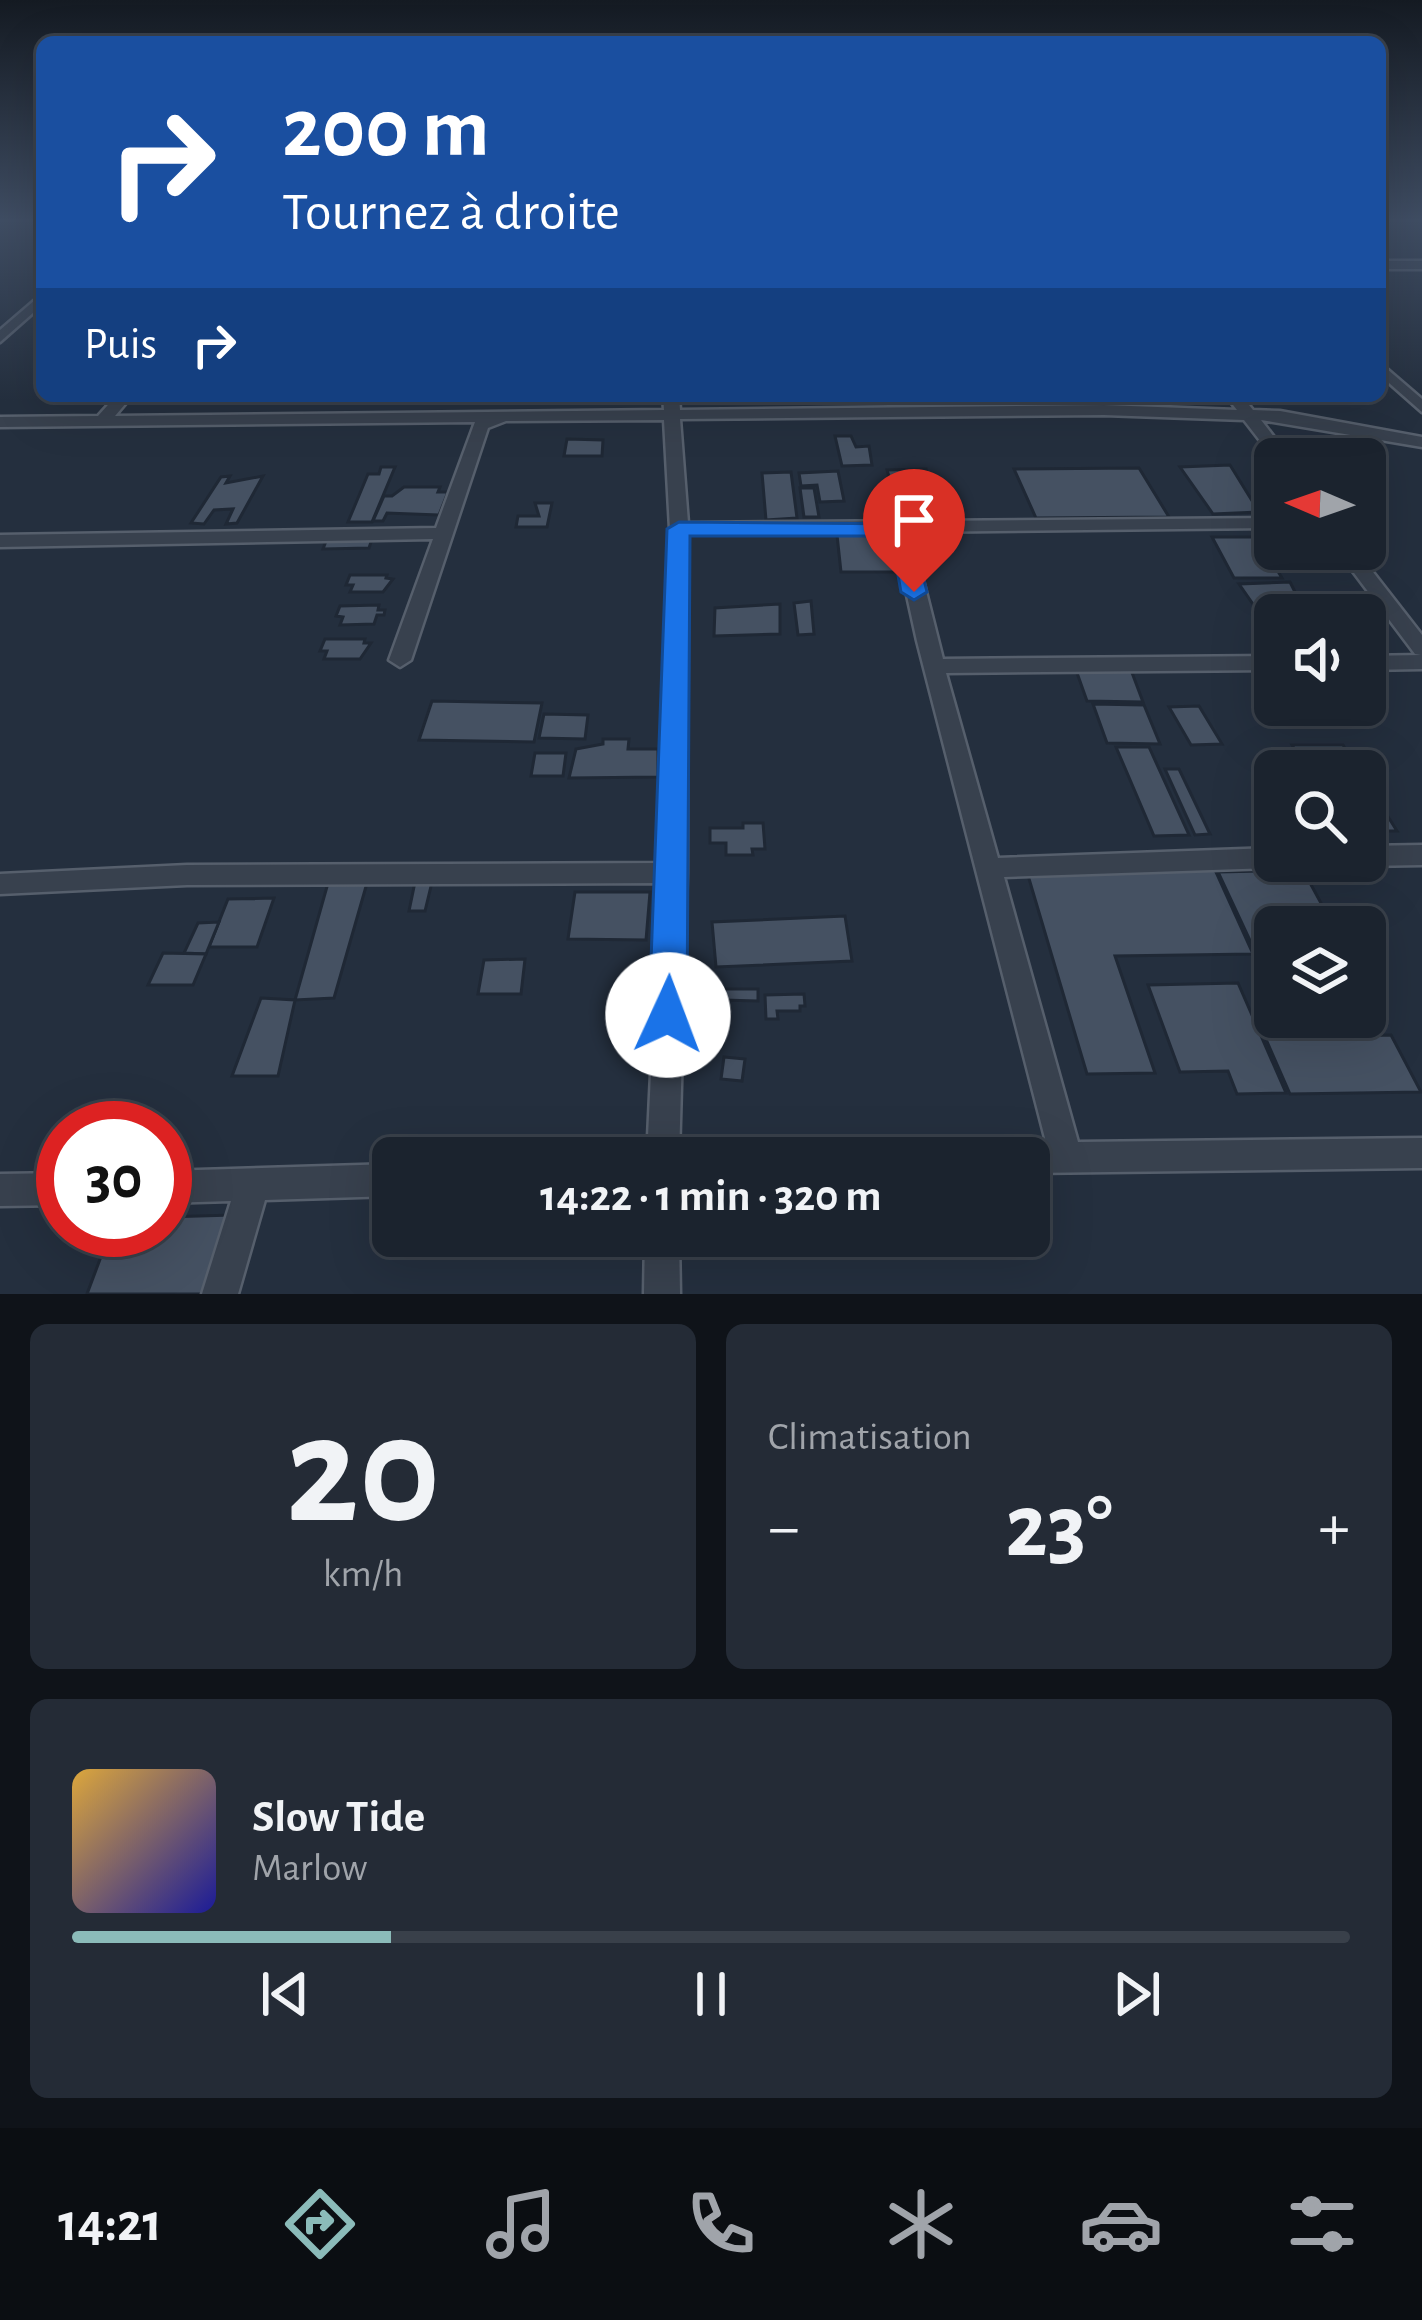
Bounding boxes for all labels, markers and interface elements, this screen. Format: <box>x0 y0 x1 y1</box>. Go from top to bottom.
icon: right <box>84 84 240 240</box>
text: 200 m <box>282 88 490 172</box>
text: Tournez à droite <box>282 186 620 240</box>
icon: right <box>181 312 247 378</box>
text: Puis <box>84 322 157 367</box>
north arrow <box>1254 438 1386 570</box>
map controls <box>1254 438 1386 1038</box>
pin <box>863 469 965 592</box>
icon: arrive <box>881 487 947 553</box>
button: sound <box>1254 594 1386 726</box>
button: search <box>1254 750 1386 882</box>
button: layers <box>1254 906 1386 1038</box>
position arrow <box>605 952 731 1078</box>
speed limit sign: 30 <box>36 1101 192 1257</box>
text: 14:22 · 1 min · 320 m <box>540 1174 882 1219</box>
text: 20 <box>286 1395 440 1551</box>
text: Climatisation <box>768 1418 972 1457</box>
text: 23° <box>1005 1483 1113 1573</box>
text: − <box>768 1495 800 1561</box>
text: + <box>1318 1495 1350 1561</box>
text: km/h <box>323 1555 403 1594</box>
text: Slow Tide <box>252 1795 425 1840</box>
text: Marlow <box>252 1849 367 1888</box>
icon: previous <box>252 1961 318 2027</box>
icon: pause <box>678 1961 744 2027</box>
icon: next <box>1104 1961 1170 2027</box>
icon: directions <box>278 2182 362 2266</box>
icon: music <box>479 2182 563 2266</box>
icon: phone <box>679 2182 763 2266</box>
icon: climate <box>879 2182 963 2266</box>
icon: car <box>1079 2182 1163 2266</box>
icon: filters <box>1280 2182 1364 2266</box>
text: 14:21 <box>58 2197 162 2251</box>

